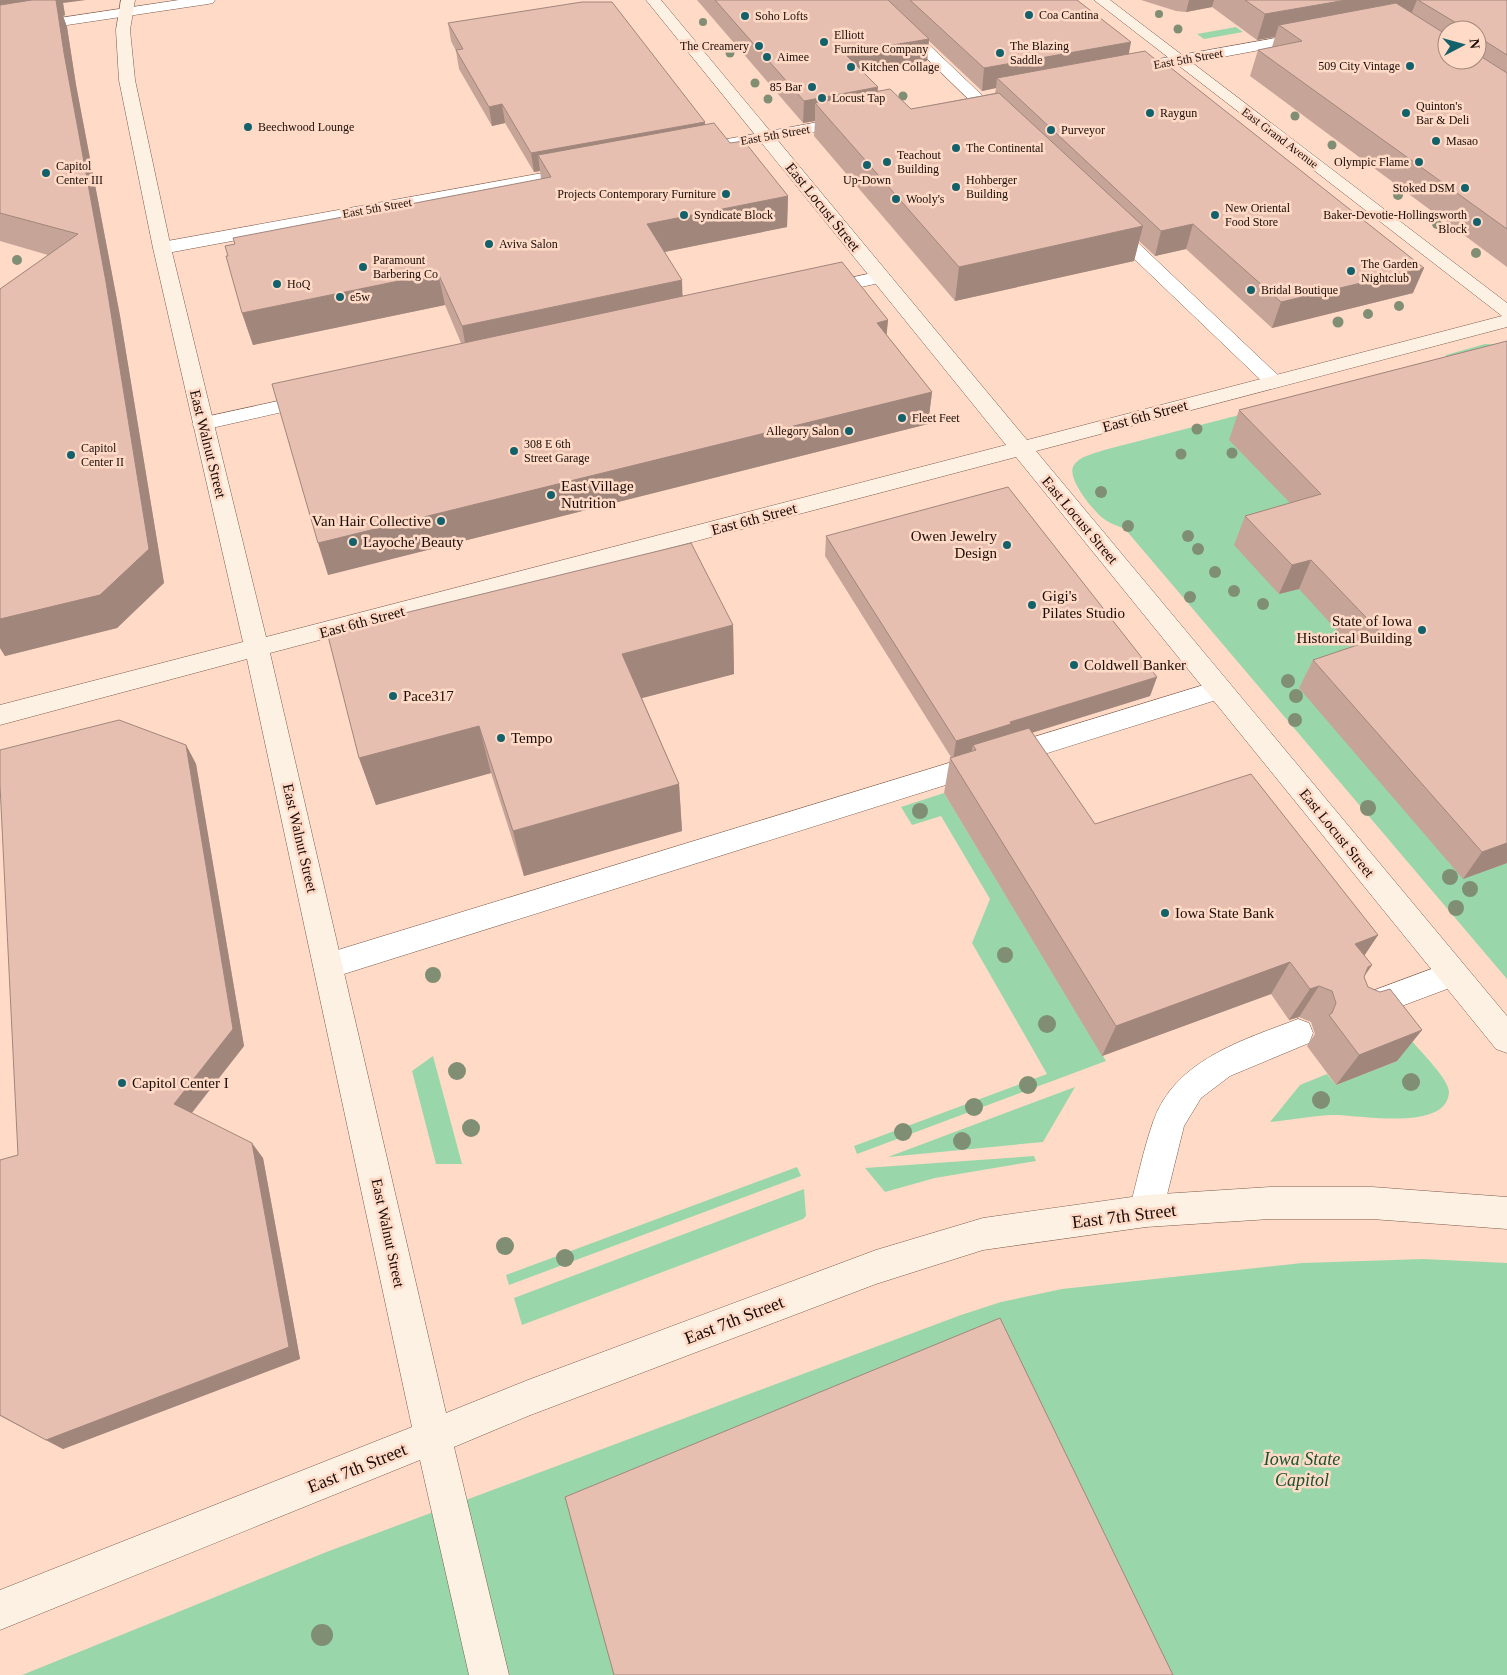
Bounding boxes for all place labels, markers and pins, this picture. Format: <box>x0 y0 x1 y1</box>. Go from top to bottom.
place label: Coa Cantina <box>1039 8 1099 22</box>
place label: Soho Lofts <box>755 9 808 23</box>
marker: Coa Cantina <box>1023 9 1035 21</box>
marker: Soho Lofts <box>739 10 751 22</box>
place label: Elliott Furniture Company <box>834 28 928 56</box>
marker: Elliott Furniture Company <box>818 36 830 48</box>
place label: The Creamery <box>680 39 749 53</box>
place label: The Blazing Saddle <box>1010 39 1069 67</box>
marker: The Creamery <box>753 40 765 52</box>
marker: The Blazing Saddle <box>994 47 1006 59</box>
place label: Aimee <box>777 50 809 64</box>
marker: Aimee <box>761 51 773 63</box>
place label: 509 City Vintage <box>1318 59 1400 73</box>
place label: Kitchen Collage <box>861 60 939 74</box>
marker: 509 City Vintage <box>1404 60 1416 72</box>
marker: Kitchen Collage <box>845 61 857 73</box>
place label: 85 Bar <box>770 80 802 94</box>
marker: 85 Bar <box>806 81 818 93</box>
place label: Locust Tap <box>832 91 885 105</box>
marker: Locust Tap <box>816 92 828 104</box>
place label: Quinton's Bar & Deli <box>1416 99 1470 127</box>
place label: Raygun <box>1160 106 1197 120</box>
marker: Raygun <box>1144 107 1156 119</box>
marker: Quinton's Bar & Deli <box>1400 107 1412 119</box>
place label: Beechwood Lounge <box>258 120 354 134</box>
marker: Beechwood Lounge <box>242 121 254 133</box>
place label: Purveyor <box>1061 123 1105 137</box>
marker: Purveyor <box>1045 124 1057 136</box>
place label: Masao <box>1446 134 1478 148</box>
marker: Masao <box>1430 135 1442 147</box>
place label: The Continental <box>966 141 1044 155</box>
marker: The Continental <box>950 142 962 154</box>
place label: Teachout Building <box>897 148 941 176</box>
place label: Olympic Flame <box>1334 155 1409 169</box>
marker: Teachout Building <box>881 156 893 168</box>
marker: Olympic Flame <box>1413 156 1425 168</box>
place label: Capitol Center III <box>56 159 103 187</box>
marker: Up-Down <box>861 159 873 171</box>
marker: Capitol Center III <box>40 167 52 179</box>
place label: Up-Down <box>843 173 891 187</box>
place label: Hohberger Building <box>966 173 1017 201</box>
marker: Hohberger Building <box>950 181 962 193</box>
place label: Stoked DSM <box>1393 181 1455 195</box>
marker: Stoked DSM <box>1459 182 1471 194</box>
place label: Projects Contemporary Furniture <box>557 187 716 201</box>
marker: Projects Contemporary Furniture <box>720 188 732 200</box>
place label: Wooly's <box>906 192 945 206</box>
marker: Wooly's <box>890 193 902 205</box>
place label: New Oriental Food Store <box>1225 201 1291 229</box>
place label: Syndicate Block <box>694 208 773 222</box>
place label: Baker-Devotie-Hollingsworth Block <box>1323 208 1467 236</box>
marker: Syndicate Block <box>678 209 690 221</box>
marker: New Oriental Food Store <box>1209 209 1221 221</box>
marker: Baker-Devotie-Hollingsworth Block <box>1471 216 1483 228</box>
place label: Aviva Salon <box>499 237 558 251</box>
marker: Aviva Salon <box>483 238 495 250</box>
place label: Paramount Barbering Co <box>373 253 438 281</box>
place label: The Garden Nightclub <box>1361 257 1418 285</box>
marker: Paramount Barbering Co <box>357 261 369 273</box>
marker: The Garden Nightclub <box>1345 265 1357 277</box>
place label: HoQ <box>287 277 311 291</box>
marker: HoQ <box>271 278 283 290</box>
place label: Bridal Boutique <box>1261 283 1338 297</box>
marker: Bridal Boutique <box>1245 284 1257 296</box>
place label: e5w <box>350 290 370 304</box>
marker: e5w <box>334 291 346 303</box>
place label: Fleet Feet <box>912 411 960 425</box>
marker: Fleet Feet <box>896 412 908 424</box>
place label: Allegory Salon <box>766 424 839 438</box>
marker: Allegory Salon <box>843 425 855 437</box>
place label: 308 E 6th Street Garage <box>524 437 590 465</box>
place label: Capitol Center II <box>81 441 124 469</box>
marker: 308 E 6th Street Garage <box>508 445 520 457</box>
marker: Capitol Center II <box>65 449 77 461</box>
place label: East Village Nutrition <box>561 478 634 511</box>
marker: East Village Nutrition <box>545 489 557 501</box>
place label: Van Hair Collective <box>312 513 431 529</box>
marker: Van Hair Collective <box>435 515 447 527</box>
place label: Owen Jewelry Design <box>911 528 997 561</box>
place label: Layoche' Beauty <box>363 534 464 550</box>
marker: Layoche' Beauty <box>347 536 359 548</box>
marker: Owen Jewelry Design <box>1001 539 1013 551</box>
place label: Gigi's Pilates Studio <box>1042 588 1125 621</box>
marker: Gigi's Pilates Studio <box>1026 599 1038 611</box>
place label: State of Iowa Historical Building <box>1297 613 1412 646</box>
marker: State of Iowa Historical Building <box>1416 624 1428 636</box>
place label: Coldwell Banker <box>1084 657 1186 673</box>
marker: Coldwell Banker <box>1068 659 1080 671</box>
place label: Pace317 <box>403 688 454 704</box>
marker: Pace317 <box>387 690 399 702</box>
place label: Tempo <box>511 730 552 746</box>
marker: Tempo <box>495 732 507 744</box>
place label: Iowa State Bank <box>1175 905 1275 921</box>
marker: Iowa State Bank <box>1159 907 1171 919</box>
place label: Capitol Center I <box>132 1075 229 1091</box>
marker: Capitol Center I <box>116 1077 128 1089</box>

